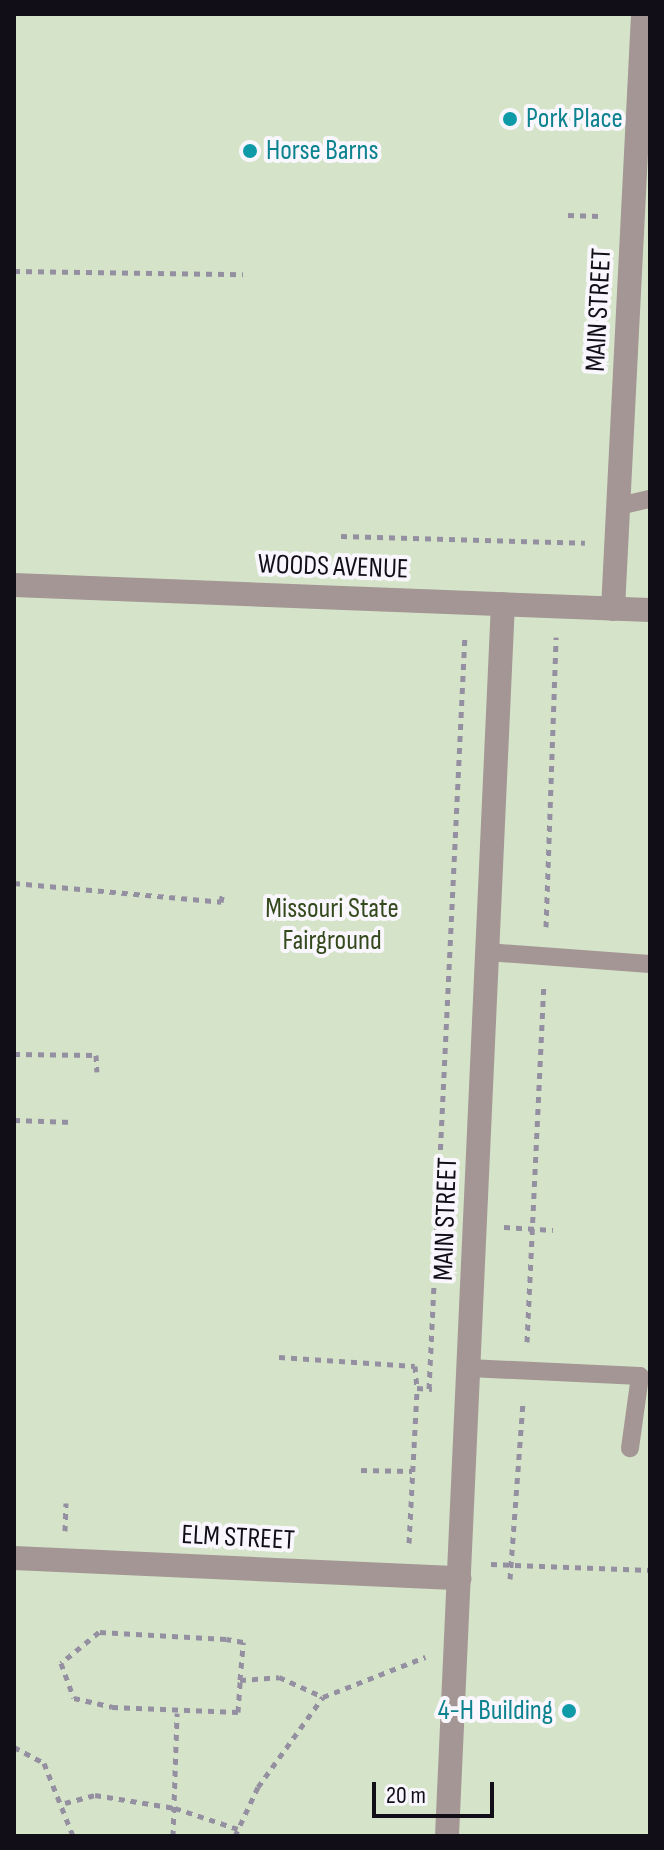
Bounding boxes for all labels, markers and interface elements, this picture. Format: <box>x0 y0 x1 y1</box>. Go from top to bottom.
place label: Pork Place <box>526 102 623 136</box>
marker: Pork Place <box>501 110 519 128</box>
place label: Horse Barns <box>266 134 379 168</box>
marker: Horse Barns <box>241 142 259 160</box>
street label: MAIN STREET <box>579 247 619 373</box>
street label: WOODS AVENUE <box>257 548 409 586</box>
park label: Missouri State Fairground <box>265 892 399 958</box>
street label: MAIN STREET <box>427 1157 465 1281</box>
street label: ELM STREET <box>180 1518 296 1558</box>
place label: 4-H Building <box>438 1694 553 1728</box>
marker: 4-H Building <box>560 1702 578 1720</box>
scale bar <box>376 1766 498 1816</box>
text: 20 m <box>386 1781 426 1810</box>

